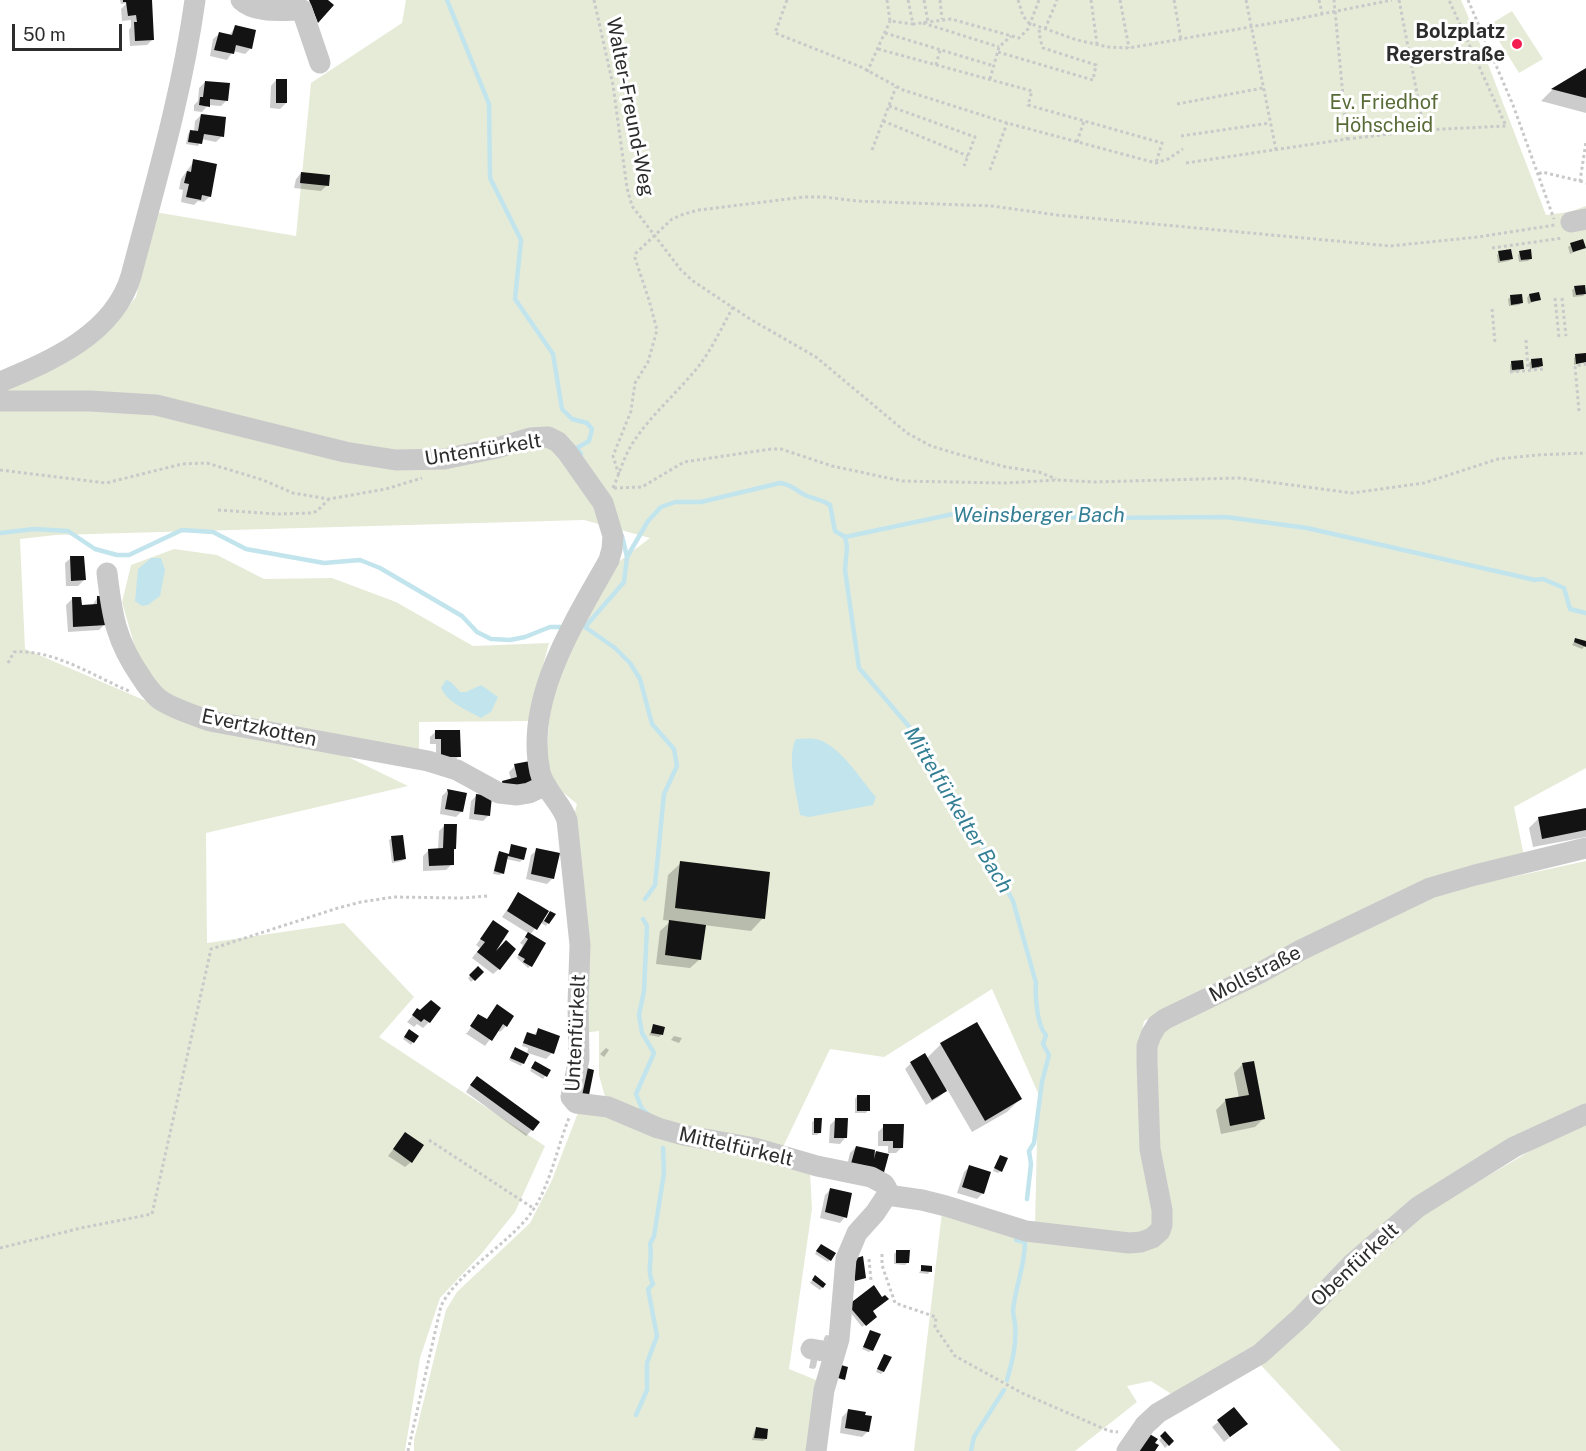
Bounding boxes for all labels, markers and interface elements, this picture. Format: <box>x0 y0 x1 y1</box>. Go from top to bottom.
scale bar <box>15 12 124 50</box>
street label: Walter-Freund-Weg <box>601 16 659 198</box>
place label: Bolzplatz Regerstraße <box>1386 20 1505 67</box>
text: 50 m <box>23 24 66 45</box>
marker: Bolzplatz Regerstraße <box>1510 37 1524 51</box>
park label: Ev. Friedhof Höhscheid <box>1330 91 1438 138</box>
street label: Untenfürkelt <box>423 429 543 471</box>
water label: Weinsberger Bach <box>953 503 1125 529</box>
street label: Evertzkotten <box>199 704 319 752</box>
water label: Mittelfürkelter Bach <box>898 722 1018 898</box>
street label: Mollstraße <box>1205 941 1305 1007</box>
street label: Untenfürkelt <box>561 974 591 1092</box>
street label: Mittelfürkelt <box>677 1122 795 1172</box>
street label: Obenfürkelt <box>1306 1218 1404 1312</box>

